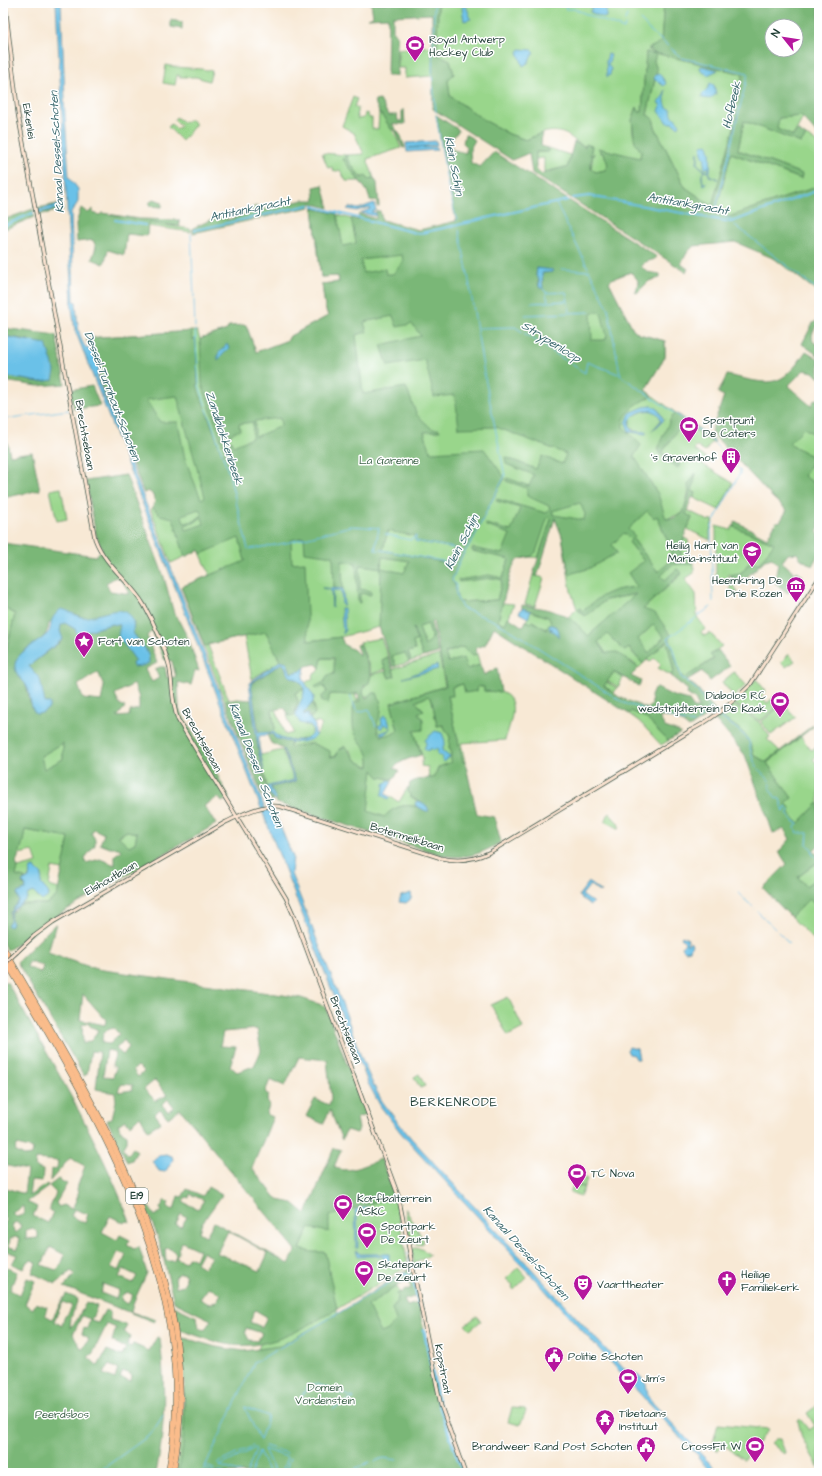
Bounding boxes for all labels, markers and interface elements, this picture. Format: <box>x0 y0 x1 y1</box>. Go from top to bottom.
north arrow <box>764 18 804 58</box>
text: N <box>768 26 784 40</box>
place label: Royal Antwerp Hockey Club <box>429 32 505 61</box>
sports icon: Royal Antwerp Hockey Club <box>404 34 426 62</box>
water label: Hofbeek <box>718 79 746 130</box>
water label: Kanaal Dessel-Schoten <box>45 90 69 213</box>
street label: Eikenlei <box>19 102 39 140</box>
water label: Klein Schijn <box>440 135 468 198</box>
water label: Antitankgracht <box>646 189 731 221</box>
water label: Antitankgracht <box>208 192 293 227</box>
water label: Strypenloop <box>518 317 585 368</box>
water label: Dessel-Turnhout-Schoten <box>79 329 145 464</box>
water label: Zandblokkenbeek <box>201 389 247 488</box>
street label: Brechtsebaan <box>71 399 99 472</box>
place label: Sportpunt De Caters <box>703 413 756 441</box>
sports icon: Sportpunt De Caters <box>678 415 700 443</box>
building icon: 's Gravenhof <box>720 446 742 474</box>
place label: 's Gravenhof <box>651 450 717 465</box>
park label: La Garenne <box>359 453 419 468</box>
water label: Klein Schijn <box>441 511 484 572</box>
place label: Heilig Hart van Maria-instituut <box>666 538 739 566</box>
school or university icon: Heilig Hart van Maria-instituut <box>741 540 763 568</box>
place label: Heemkring De Drie Rozen <box>712 573 782 601</box>
museum icon: Heemkring De Drie Rozen <box>785 575 807 603</box>
place icon: Fort van Schoten <box>73 630 95 658</box>
place label: Fort van Schoten <box>98 634 190 649</box>
place label: Diabolos RC wedstrijdterrein De Kaak <box>638 688 766 716</box>
sports icon: Diabolos RC wedstrijdterrein De Kaak <box>769 690 791 718</box>
water label: Kanaal Dessel - Schoten <box>224 700 288 830</box>
street label: Brechtsebaan <box>178 705 226 775</box>
street label: Botermelkbaan <box>368 819 446 855</box>
street label: Elshoutbaan <box>82 857 140 899</box>
street label: Brechtsebaan <box>326 994 366 1066</box>
district label: BERKENRODE <box>410 1094 498 1111</box>
sports icon: TC Nova <box>566 1162 588 1190</box>
place label: TC Nova <box>591 1166 635 1181</box>
road number: E19 <box>126 1188 148 1204</box>
place label: Korfbalterrein ASKC <box>357 1191 432 1219</box>
sports icon: Korfbalterrein ASKC <box>332 1193 354 1221</box>
water label: Kanaal Dessel-Schoten <box>479 1202 574 1305</box>
place label: Sportpark De Zeurt <box>381 1219 436 1247</box>
sports icon: Sportpark De Zeurt <box>356 1221 378 1249</box>
place label: Skatepark De Zeurt <box>378 1257 433 1285</box>
sports icon: Skatepark De Zeurt <box>353 1259 375 1287</box>
place label: Heilige Familiekerk <box>741 1267 800 1295</box>
church icon: Heilige Familiekerk <box>716 1269 738 1297</box>
theatre icon: Vaarttheater <box>572 1273 594 1301</box>
place label: Vaarttheater <box>597 1277 664 1292</box>
street label: Kopstraat <box>431 1343 455 1396</box>
public building icon: Politie Schoten <box>543 1345 565 1373</box>
place label: Politie Schoten <box>568 1349 643 1364</box>
sports icon: Jim's <box>617 1367 639 1395</box>
place label: Jim's <box>642 1371 666 1386</box>
park label: Domein Vordenstein <box>295 1380 355 1408</box>
place label: Tibetaans Instituut <box>619 1406 667 1434</box>
park label: Peerdsbos <box>35 1407 89 1422</box>
temple icon: Tibetaans Instituut <box>594 1408 616 1436</box>
public building icon: Brandweer Rand Post Schoten <box>635 1435 657 1463</box>
sports icon: CrossFit W <box>744 1435 766 1463</box>
place label: Brandweer Rand Post Schoten <box>472 1439 633 1454</box>
place label: CrossFit W <box>681 1439 742 1454</box>

